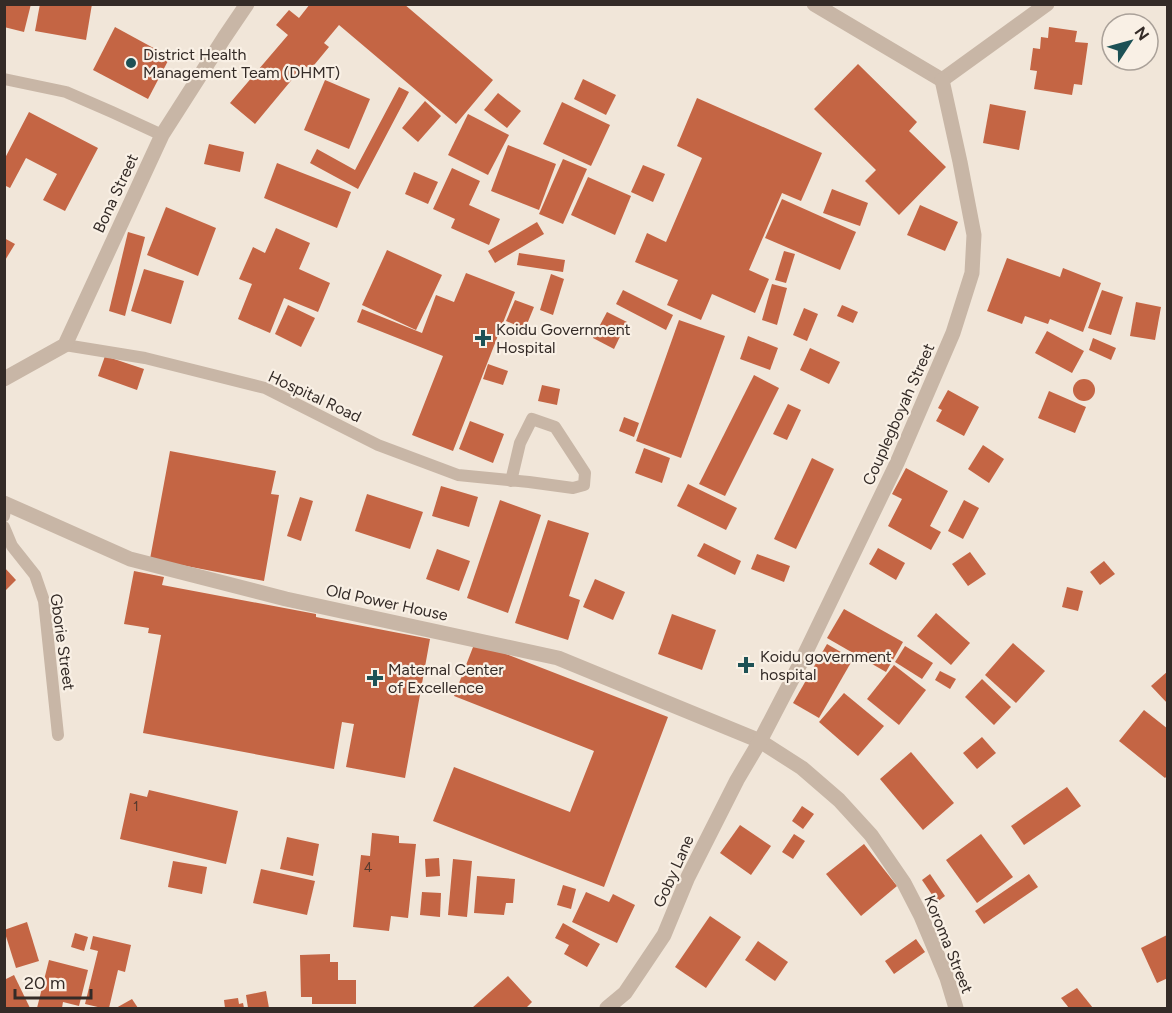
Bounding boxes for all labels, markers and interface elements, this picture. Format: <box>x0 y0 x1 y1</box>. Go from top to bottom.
north arrow <box>1100 12 1160 72</box>
text: N <box>1130 23 1153 44</box>
place label: District Health Management Team (DHMT) <box>143 45 340 82</box>
marker: District Health Management Team (DHMT) <box>124 56 138 70</box>
street label: Bona Street <box>89 151 142 236</box>
place label: Koidu Government Hospital <box>496 320 631 357</box>
marker: Koidu Government Hospital <box>474 329 492 347</box>
street label: Couplegboyah Street <box>859 340 938 488</box>
street label: Hospital Road <box>265 367 364 426</box>
street label: Old Power House <box>324 580 450 625</box>
street label: Gborie Street <box>46 593 79 692</box>
place label: Koidu government hospital <box>760 647 892 684</box>
marker: Koidu government hospital <box>737 656 755 674</box>
place label: Maternal Center of Excellence <box>388 660 504 697</box>
marker: Maternal Center of Excellence <box>366 669 384 687</box>
house number: 1 <box>133 798 139 815</box>
street label: Goby Lane <box>649 832 698 910</box>
house number: 4 <box>364 859 373 876</box>
street label: Koroma Street <box>920 892 977 996</box>
scale bar <box>15 962 92 1000</box>
text: 20 m <box>24 972 65 994</box>

